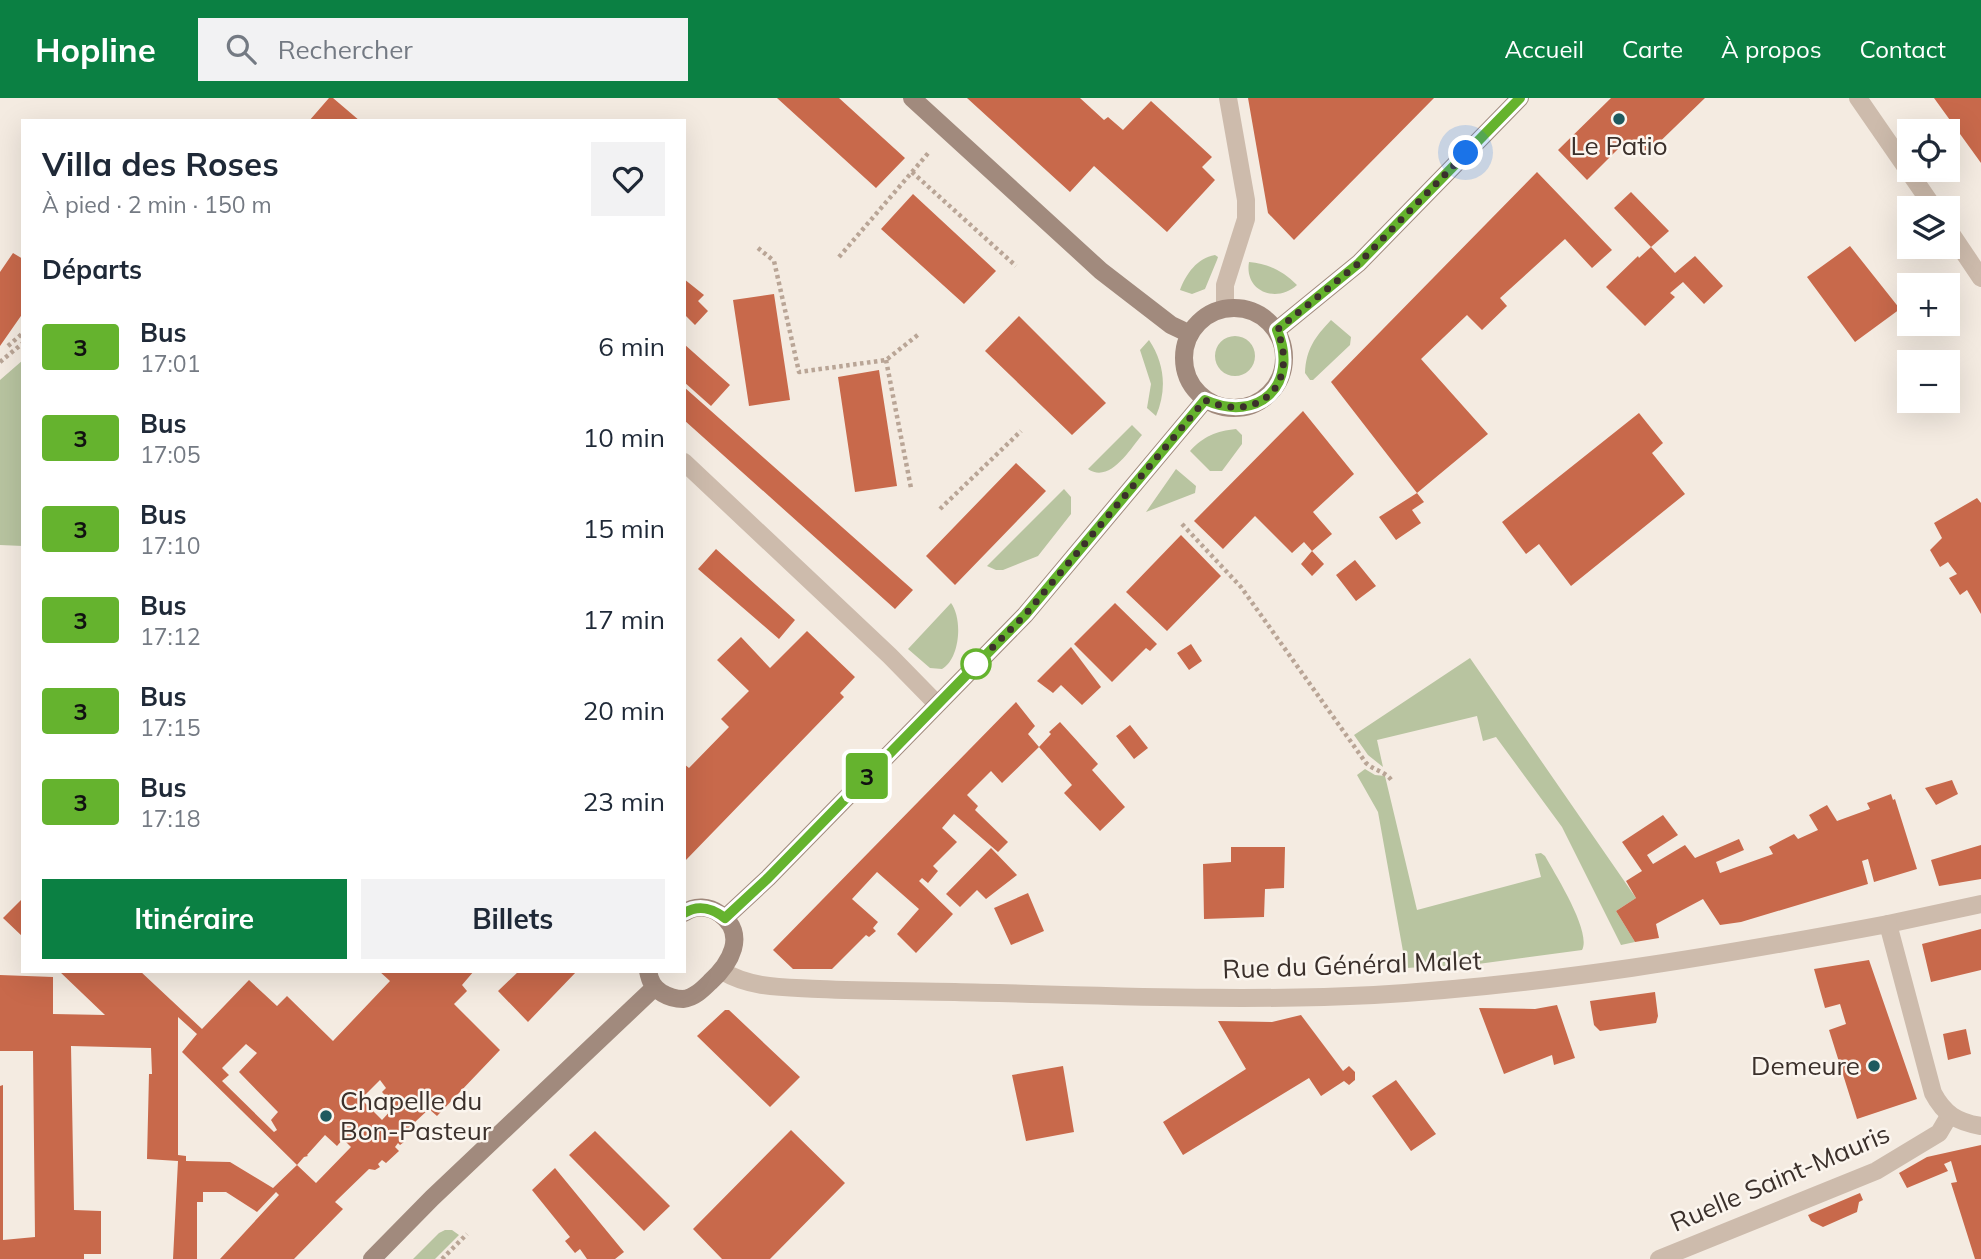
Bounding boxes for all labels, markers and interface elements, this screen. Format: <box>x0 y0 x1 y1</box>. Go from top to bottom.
search box <box>198 18 688 81</box>
text: Hopline <box>35 29 156 70</box>
icon: search <box>222 30 260 68</box>
text: Rechercher <box>278 33 413 66</box>
text: Accueil <box>1505 34 1584 64</box>
text: Carte <box>1622 34 1683 64</box>
text: À propos <box>1721 34 1822 64</box>
text: Contact <box>1860 34 1946 64</box>
marker: Le Patio <box>1611 111 1627 127</box>
map controls <box>1897 119 1960 413</box>
button: locate <box>1897 119 1960 182</box>
place label: Le Patio <box>1570 129 1668 162</box>
your location <box>1448 135 1483 170</box>
button: heart <box>591 142 665 216</box>
text: Villa des Roses <box>42 143 279 184</box>
text: À pied · 2 min · 150 m <box>42 190 272 219</box>
button: layers <box>1897 196 1960 259</box>
text: Départs <box>42 253 142 286</box>
button: + <box>1897 273 1960 336</box>
text: Bus <box>140 316 186 349</box>
text: 6 min <box>598 330 665 363</box>
text: 3 <box>73 332 88 362</box>
text: 17:01 <box>140 349 200 378</box>
button: − <box>1897 350 1960 413</box>
text: Bus <box>140 407 186 440</box>
text: 10 min <box>583 421 665 454</box>
text: 3 <box>73 423 88 453</box>
text: 17:05 <box>140 440 200 469</box>
text: Bus <box>140 498 186 531</box>
text: 15 min <box>583 512 665 545</box>
text: 3 <box>73 514 88 544</box>
text: 17:10 <box>140 531 200 560</box>
text: Bus <box>140 589 186 622</box>
text: 17 min <box>583 603 665 636</box>
text: 3 <box>73 605 88 635</box>
text: 17:12 <box>140 622 200 651</box>
unlabelled marker <box>961 649 991 679</box>
text: Bus <box>140 680 186 713</box>
text: 20 min <box>583 694 665 727</box>
text: 3 <box>73 696 88 726</box>
text: 17:15 <box>140 713 200 742</box>
line badge: 3 <box>844 753 890 799</box>
text: 3 <box>860 761 874 791</box>
text: Bus <box>140 771 186 804</box>
text: 23 min <box>583 785 665 818</box>
text: 3 <box>73 787 88 817</box>
text: 17:18 <box>140 804 200 833</box>
button: Itinéraire <box>42 879 347 959</box>
button: Billets <box>361 879 665 959</box>
street label: Rue du Général Malet <box>1222 943 1482 986</box>
place label: Demeure <box>1751 1049 1860 1082</box>
marker: Demeure <box>1866 1058 1882 1074</box>
place label: Chapelle du Bon-Pasteur <box>340 1084 492 1147</box>
marker: Chapelle du Bon-Pasteur <box>318 1108 334 1124</box>
street label: Ruelle Saint-Mauris <box>1665 1116 1894 1239</box>

